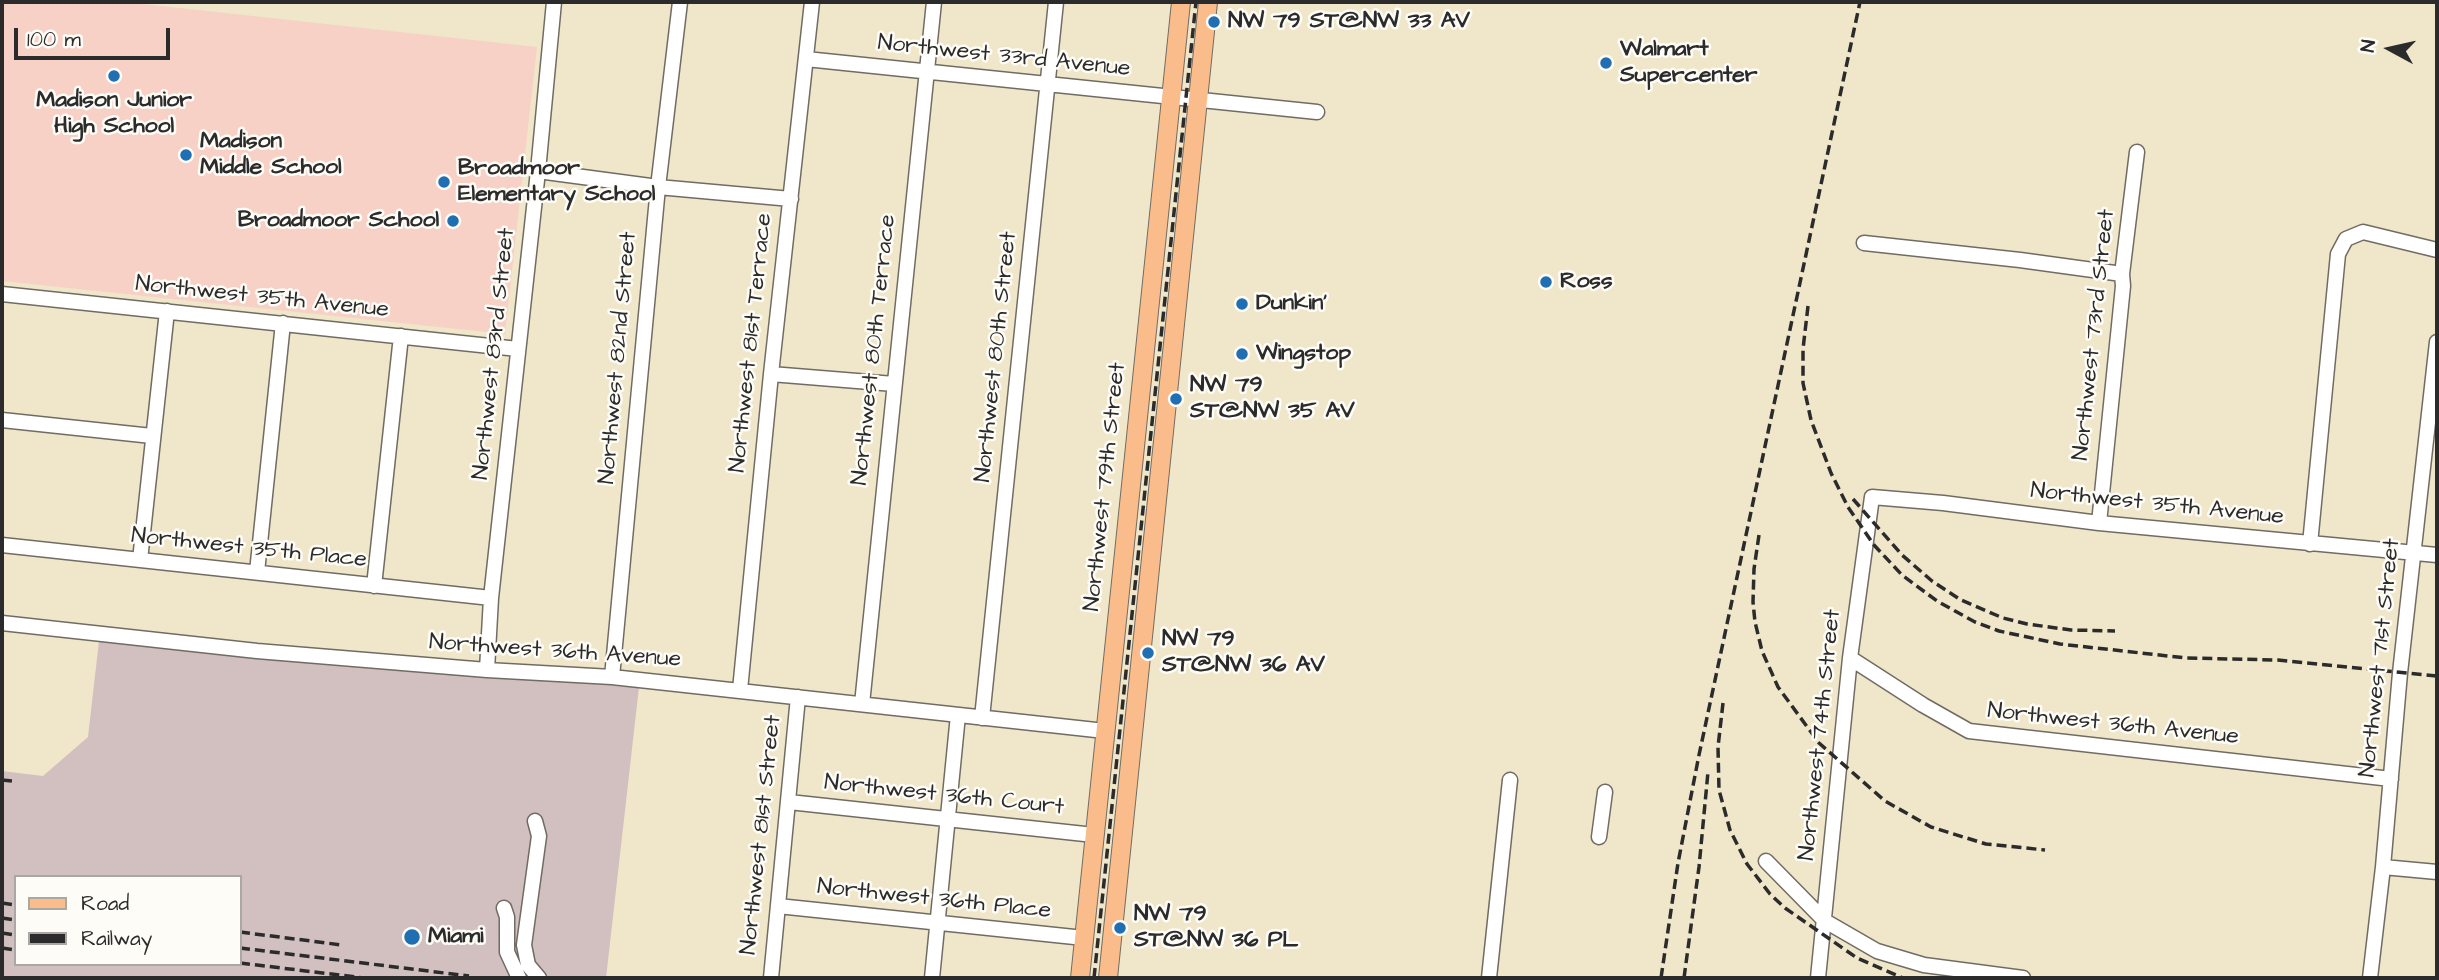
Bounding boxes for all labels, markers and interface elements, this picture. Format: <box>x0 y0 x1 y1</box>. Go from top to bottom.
place label: NW 79 ST@NW 33 AV <box>1228 8 1470 36</box>
scale bar <box>18 14 173 58</box>
marker: NW 79 ST@NW 33 AV <box>1206 14 1222 30</box>
north arrow <box>2355 14 2425 84</box>
text: 100 m <box>27 25 81 54</box>
street label: Northwest 33rd Avenue <box>876 30 1132 84</box>
place label: Walmart Supercenter <box>1620 36 1757 90</box>
text: N <box>2355 38 2383 54</box>
marker: Walmart Supercenter <box>1598 55 1614 71</box>
marker: Madison Junior High School <box>106 68 122 84</box>
place label: Madison Junior High School <box>36 87 192 141</box>
place label: Madison Middle School <box>200 128 342 182</box>
marker: Madison Middle School <box>178 147 194 163</box>
place label: Broadmoor Elementary School <box>458 155 655 209</box>
marker: Broadmoor Elementary School <box>436 174 452 190</box>
place label: Broadmoor School <box>238 207 439 235</box>
street label: Northwest 73rd Street <box>2068 208 2122 462</box>
street label: Northwest 81st Terrace <box>725 212 779 474</box>
marker: Broadmoor School <box>445 213 461 229</box>
street label: Northwest 80th Terrace <box>847 213 903 487</box>
street label: Northwest 83rd Street <box>468 227 522 481</box>
street label: Northwest 80th Street <box>970 230 1024 484</box>
street label: Northwest 82nd Street <box>594 231 644 485</box>
place label: Ross <box>1560 268 1612 296</box>
street label: Northwest 35th Avenue <box>134 271 390 325</box>
marker: Ross <box>1538 274 1554 290</box>
place label: Dunkin' <box>1256 290 1327 318</box>
marker: Dunkin' <box>1234 296 1250 312</box>
place label: Wingstop <box>1256 340 1351 368</box>
marker: Wingstop <box>1234 346 1250 362</box>
street label: Northwest 79th Street <box>1079 361 1133 613</box>
place label: NW 79 ST@NW 35 AV <box>1190 372 1355 426</box>
marker: NW 79 ST@NW 35 AV <box>1168 391 1184 407</box>
street label: Northwest 35th Avenue <box>2029 478 2285 532</box>
street label: Northwest 35th Place <box>130 523 368 575</box>
street label: Northwest 71st Street <box>2355 537 2407 779</box>
street label: Northwest 74th Street <box>1794 608 1848 862</box>
place label: NW 79 ST@NW 36 AV <box>1162 626 1325 680</box>
street label: Northwest 36th Avenue <box>428 629 682 675</box>
marker: NW 79 ST@NW 36 AV <box>1140 645 1156 661</box>
street label: Northwest 36th Avenue <box>1986 698 2240 752</box>
street label: Northwest 81st Street <box>736 714 788 956</box>
street label: Northwest 36th Court <box>823 770 1065 822</box>
street label: Northwest 36th Place <box>816 874 1052 926</box>
legend <box>14 875 242 966</box>
text: Road <box>81 889 129 918</box>
place label: NW 79 ST@NW 36 PL <box>1134 901 1298 955</box>
marker: NW 79 ST@NW 36 PL <box>1112 920 1128 936</box>
place label: Miami <box>428 923 484 951</box>
text: Railway <box>81 924 152 953</box>
marker: Miami <box>402 927 422 947</box>

